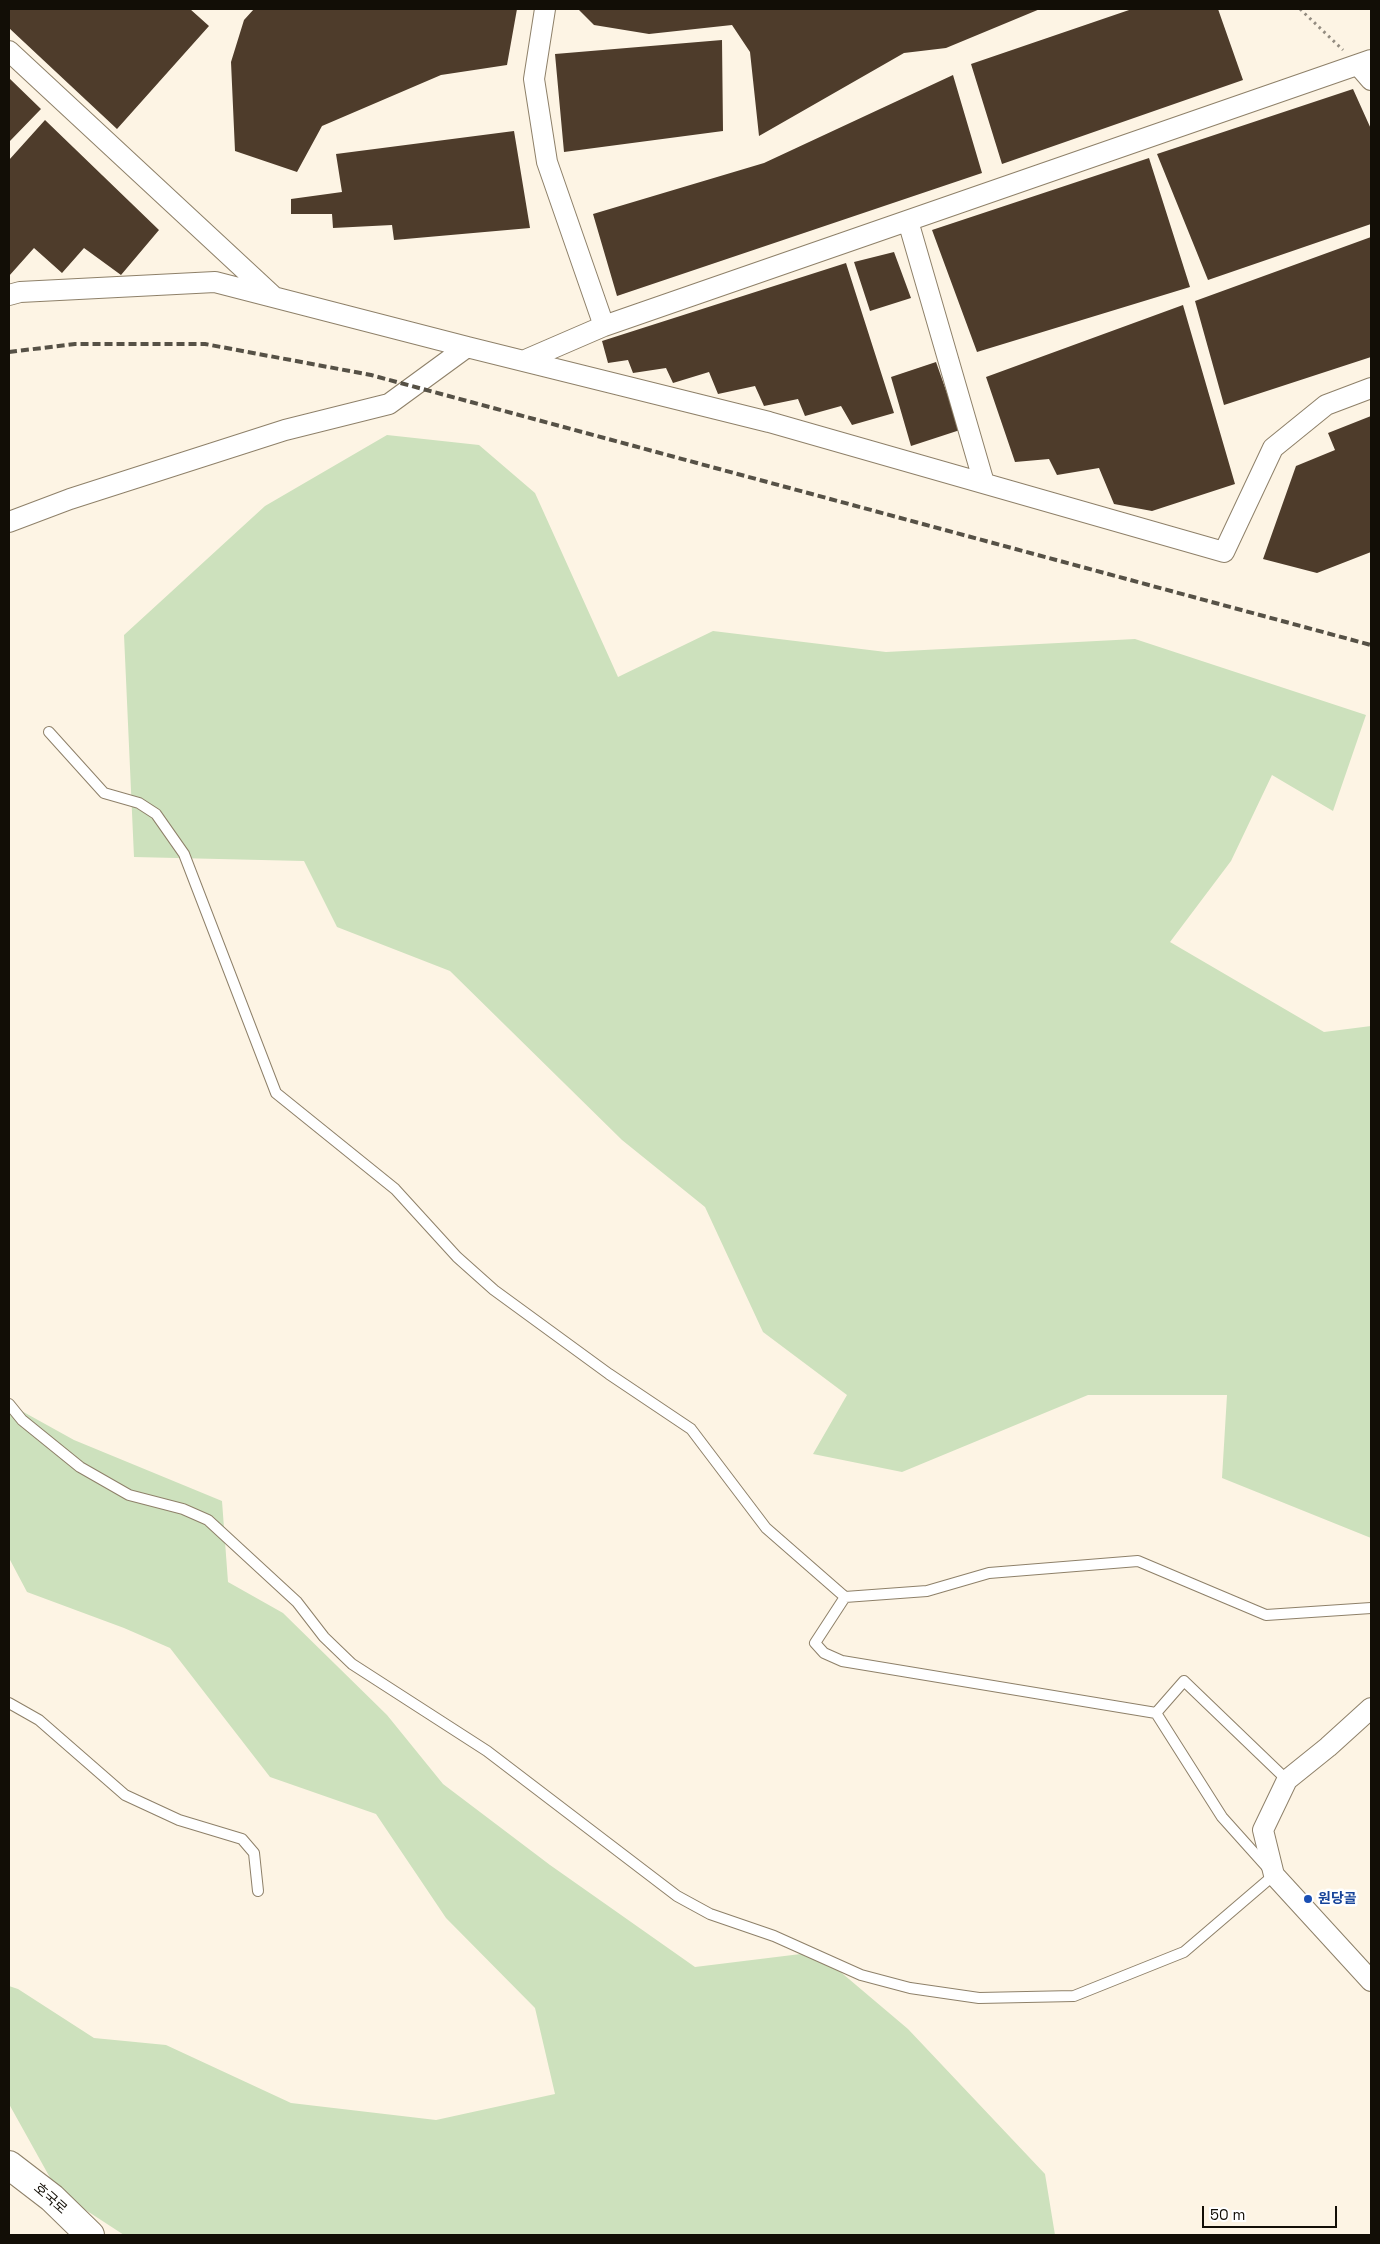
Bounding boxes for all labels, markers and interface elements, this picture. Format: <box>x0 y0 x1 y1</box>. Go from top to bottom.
place label: 원당골 <box>1318 1891 1357 1907</box>
marker: 원당골 <box>1302 1893 1314 1905</box>
street label: 호국로 <box>30 2180 70 2218</box>
scale bar <box>1205 2196 1340 2228</box>
text: 50 m <box>1210 2205 1245 2224</box>

